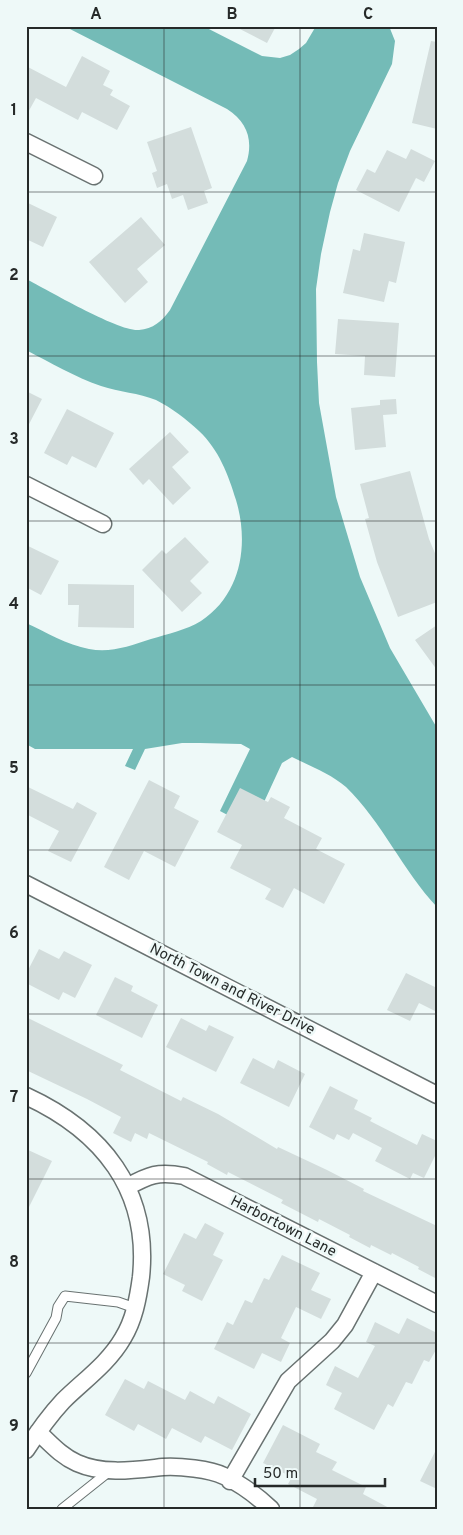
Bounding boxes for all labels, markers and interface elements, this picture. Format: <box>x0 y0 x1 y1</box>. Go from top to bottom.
text: A <box>90 5 102 25</box>
text: B <box>226 5 238 25</box>
text: C <box>363 5 373 25</box>
text: 1 <box>11 101 17 121</box>
text: 2 <box>9 266 19 286</box>
text: 3 <box>9 430 19 450</box>
text: 4 <box>9 595 19 615</box>
text: 5 <box>9 759 19 779</box>
text: 6 <box>9 924 19 944</box>
street label: North Town and River Drive <box>146 940 318 1040</box>
text: 7 <box>10 1088 18 1108</box>
street label: Harbortown Lane <box>227 1192 339 1262</box>
text: 8 <box>9 1253 19 1273</box>
text: 9 <box>9 1417 19 1437</box>
scale bar <box>255 1455 386 1487</box>
text: 50 m <box>263 1465 298 1484</box>

